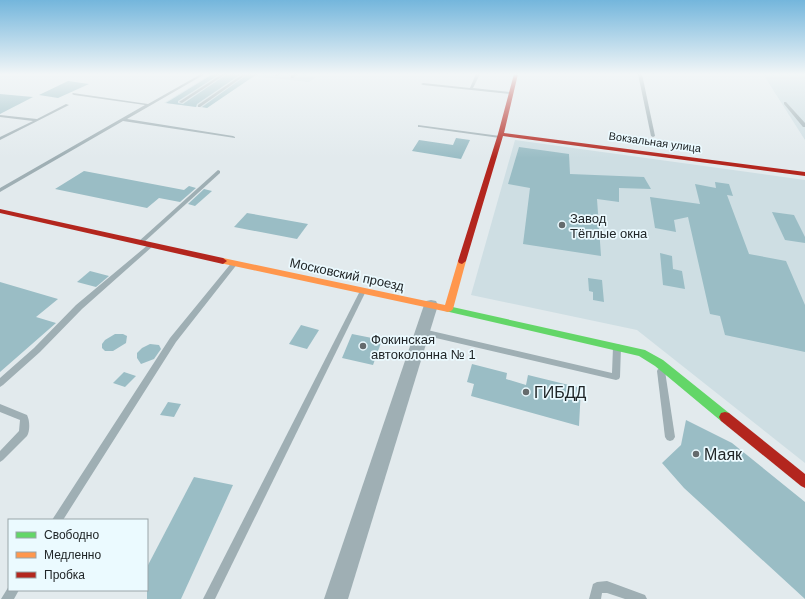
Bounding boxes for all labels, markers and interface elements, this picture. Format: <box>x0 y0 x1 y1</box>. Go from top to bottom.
street label: Вокзальная улица <box>608 130 703 155</box>
place label: Завод Тёплые окна <box>570 211 648 241</box>
marker: Завод Тёплые окна <box>557 220 567 230</box>
street label: Московский проезд <box>288 255 406 294</box>
place label: Фокинская автоколонна № 1 <box>371 332 476 362</box>
marker: Фокинская автоколонна № 1 <box>358 341 368 351</box>
place label: ГИБДД <box>534 384 587 401</box>
marker: ГИБДД <box>521 387 531 397</box>
place label: Маяк <box>704 446 743 463</box>
marker: Маяк <box>691 449 701 459</box>
legend <box>8 519 148 591</box>
text: Свободно <box>44 528 99 542</box>
text: Медленно <box>44 548 101 562</box>
text: Пробка <box>44 568 85 582</box>

